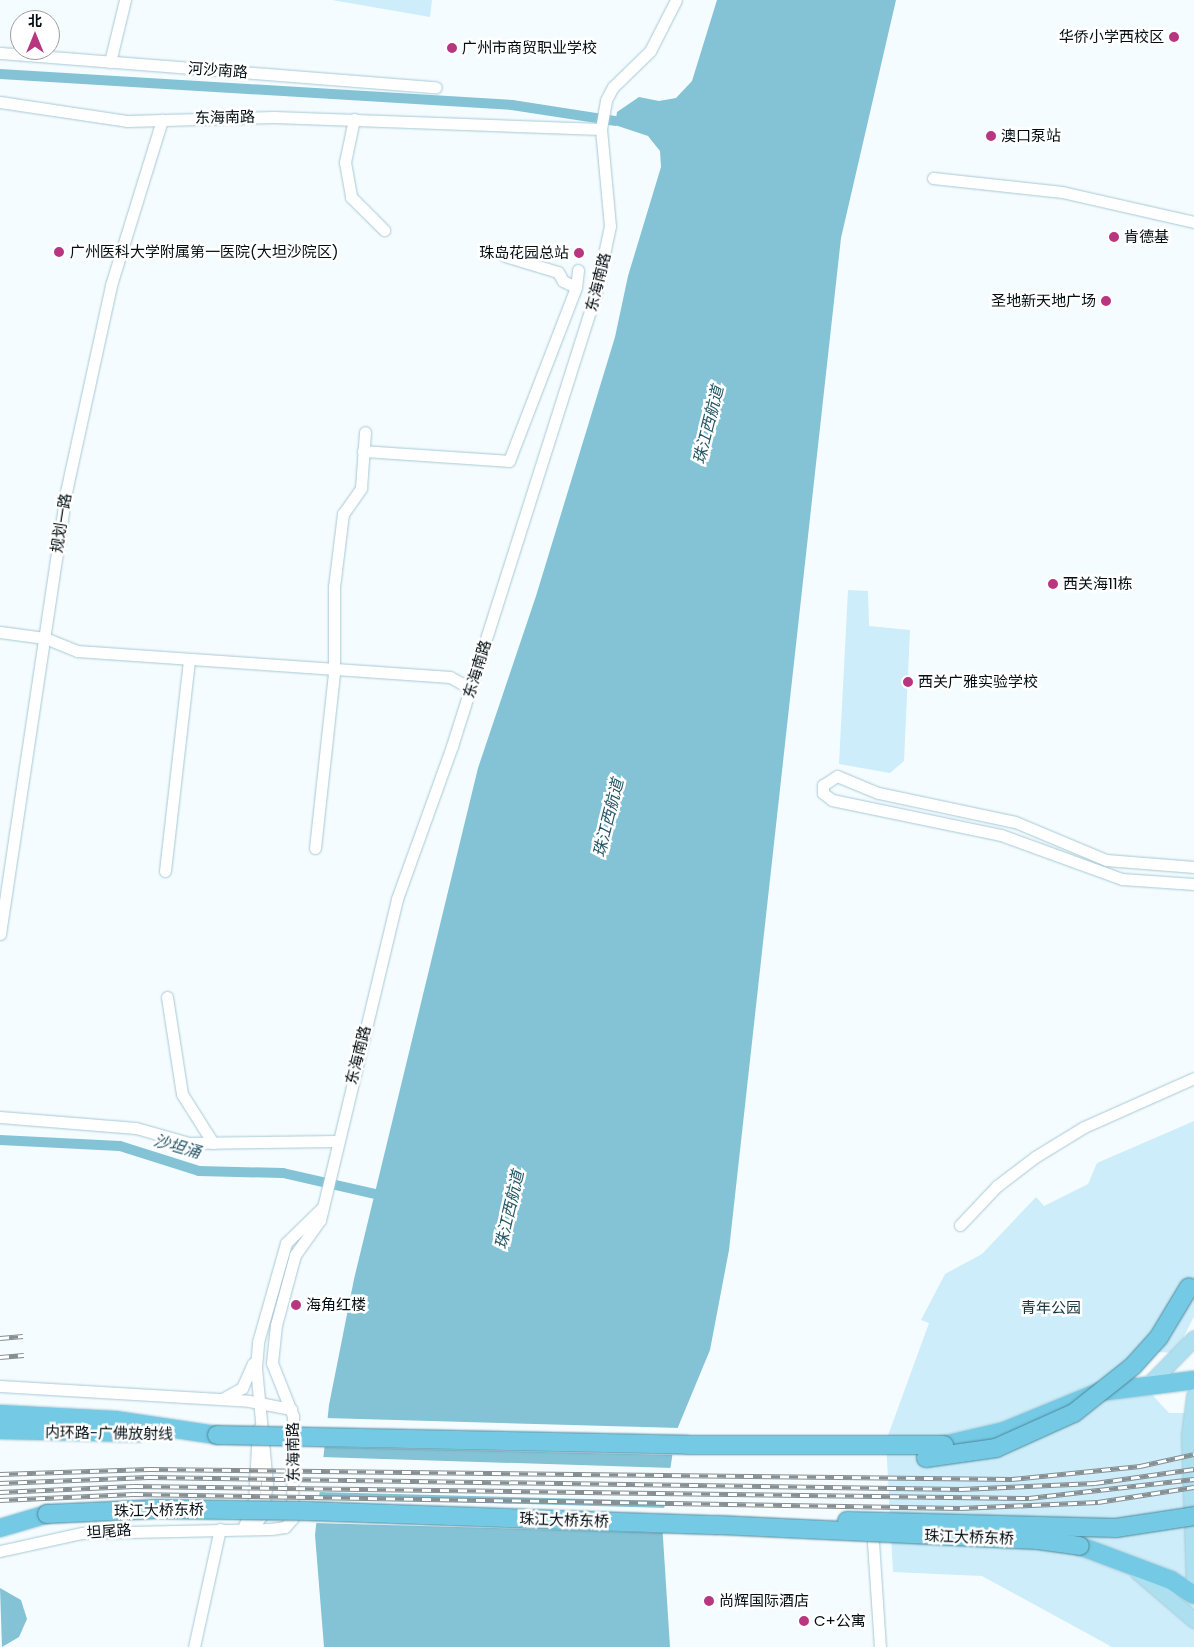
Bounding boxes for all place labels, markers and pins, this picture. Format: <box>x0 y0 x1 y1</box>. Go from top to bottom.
place label: 华侨小学西校区 <box>1059 28 1164 46</box>
marker: 华侨小学西校区 <box>1168 31 1180 43</box>
place label: 广州市商贸职业学校 <box>462 39 597 57</box>
marker: 广州市商贸职业学校 <box>446 42 458 54</box>
place label: 澳口泵站 <box>1001 127 1061 145</box>
marker: 澳口泵站 <box>985 130 997 142</box>
place label: 肯德基 <box>1124 228 1169 246</box>
marker: 肯德基 <box>1108 231 1120 243</box>
place label: 广州医科大学附属第一医院(大坦沙院区) <box>70 243 339 261</box>
place label: 珠岛花园总站 <box>479 244 569 262</box>
marker: 广州医科大学附属第一医院(大坦沙院区) <box>52 245 66 259</box>
marker: 珠岛花园总站 <box>573 247 585 259</box>
place label: 圣地新天地广场 <box>991 292 1096 310</box>
marker: 圣地新天地广场 <box>1100 295 1112 307</box>
place label: 西关海11栋 <box>1063 575 1133 593</box>
marker: 西关海11栋 <box>1047 578 1059 590</box>
place label: 西关广雅实验学校 <box>918 673 1038 691</box>
marker: 西关广雅实验学校 <box>902 676 914 688</box>
place label: 海角红楼 <box>306 1296 366 1314</box>
marker: 海角红楼 <box>290 1299 302 1311</box>
place label: 尚辉国际酒店 <box>719 1592 809 1610</box>
marker: 尚辉国际酒店 <box>703 1595 715 1607</box>
place label: C+公寓 <box>814 1612 866 1630</box>
marker: C+公寓 <box>798 1615 810 1627</box>

